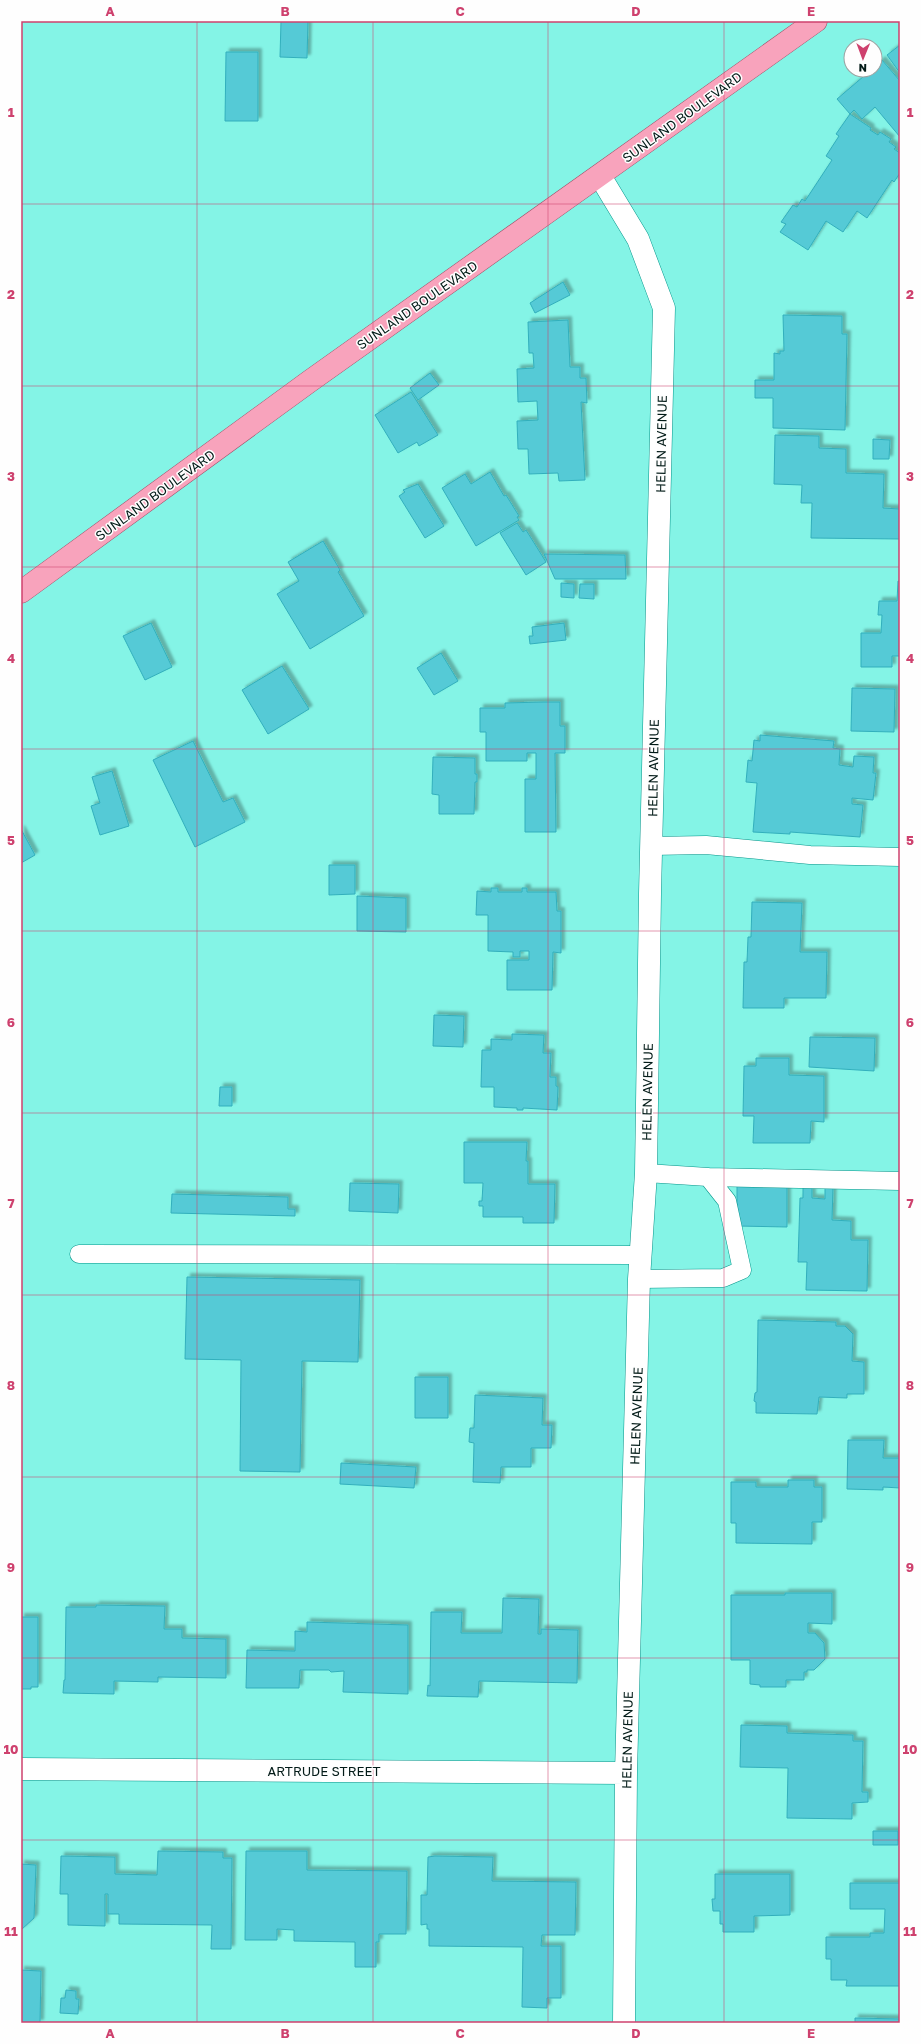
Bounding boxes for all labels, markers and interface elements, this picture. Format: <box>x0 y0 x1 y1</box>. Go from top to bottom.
text: A <box>105 3 115 19</box>
text: B <box>280 3 290 19</box>
text: C <box>455 3 465 19</box>
text: D <box>631 3 641 19</box>
text: E <box>807 3 815 19</box>
north arrow <box>843 38 883 78</box>
text: N <box>859 62 867 75</box>
street label: SUNLAND BOULEVARD <box>619 68 745 166</box>
text: 1 <box>8 104 15 120</box>
text: 1 <box>907 104 914 120</box>
street label: SUNLAND BOULEVARD <box>353 257 481 353</box>
text: 2 <box>7 286 15 302</box>
text: 2 <box>906 286 914 302</box>
street label: HELEN AVENUE <box>652 395 670 493</box>
street label: SUNLAND BOULEVARD <box>92 446 218 544</box>
text: 3 <box>7 468 15 484</box>
text: 3 <box>906 468 914 484</box>
text: 4 <box>7 650 15 666</box>
text: 4 <box>906 650 914 666</box>
street label: HELEN AVENUE <box>644 719 662 817</box>
text: 5 <box>7 832 15 848</box>
text: 5 <box>906 832 914 848</box>
text: 6 <box>7 1014 15 1030</box>
text: 6 <box>906 1014 914 1030</box>
street label: HELEN AVENUE <box>638 1043 656 1141</box>
text: 7 <box>7 1195 15 1211</box>
text: 7 <box>906 1195 914 1211</box>
street label: HELEN AVENUE <box>626 1367 646 1465</box>
text: 8 <box>7 1377 15 1393</box>
text: 8 <box>906 1377 914 1393</box>
text: 9 <box>7 1559 15 1575</box>
text: 9 <box>906 1559 914 1575</box>
street label: HELEN AVENUE <box>618 1691 636 1789</box>
text: 10 <box>3 1741 19 1757</box>
text: 10 <box>902 1741 918 1757</box>
street label: ARTRUDE STREET <box>267 1763 381 1779</box>
text: 11 <box>4 1923 18 1939</box>
text: 11 <box>903 1923 917 1939</box>
text: A <box>105 2025 115 2041</box>
text: B <box>280 2025 290 2041</box>
text: C <box>455 2025 465 2041</box>
text: D <box>631 2025 641 2041</box>
text: E <box>807 2025 815 2041</box>

